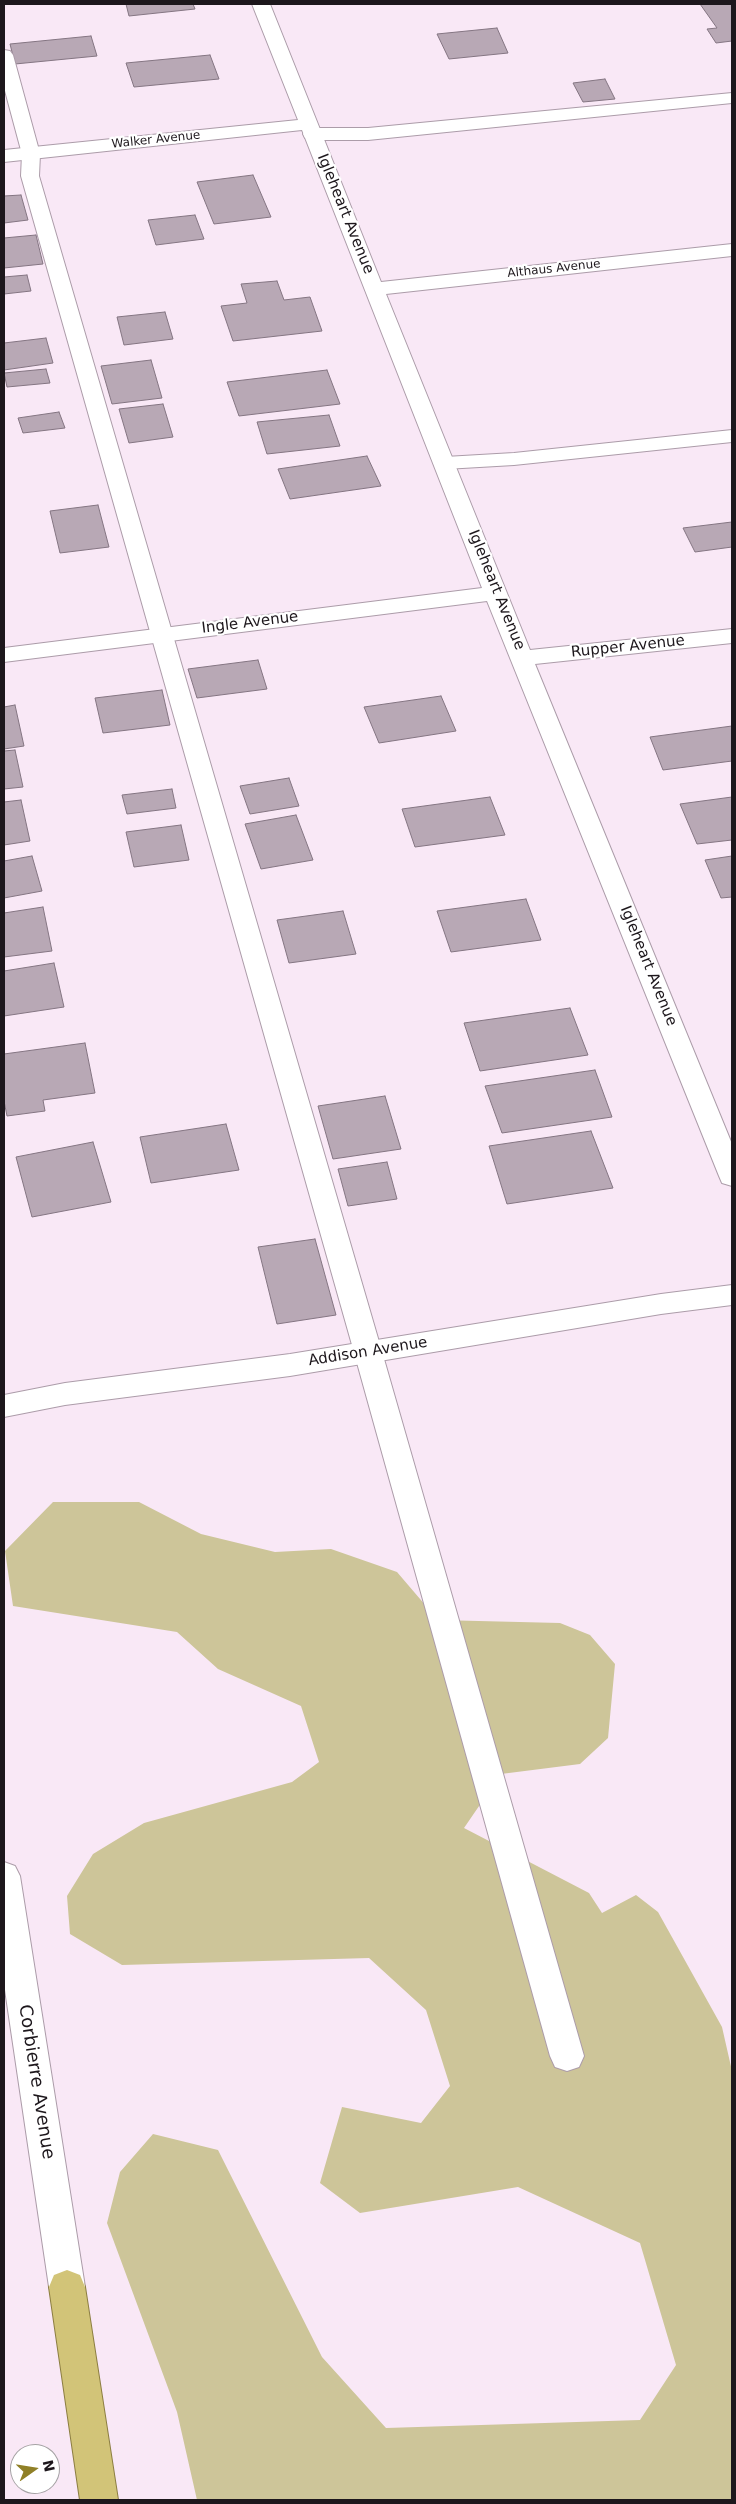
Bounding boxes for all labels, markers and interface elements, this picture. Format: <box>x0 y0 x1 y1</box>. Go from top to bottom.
street label: Walker Avenue <box>111 128 201 152</box>
street label: Igleheart Avenue <box>313 151 377 277</box>
street label: Althaus Avenue <box>507 257 601 281</box>
street label: Igleheart Avenue <box>464 527 528 653</box>
street label: Ingle Avenue <box>201 608 299 638</box>
street label: Rupper Avenue <box>570 632 686 662</box>
street label: Igleheart Avenue <box>616 903 680 1029</box>
street label: Addison Avenue <box>307 1334 429 1370</box>
street label: Corbierre Avenue <box>13 2003 59 2161</box>
north arrow <box>10 2444 60 2494</box>
text: N <box>40 2458 58 2473</box>

